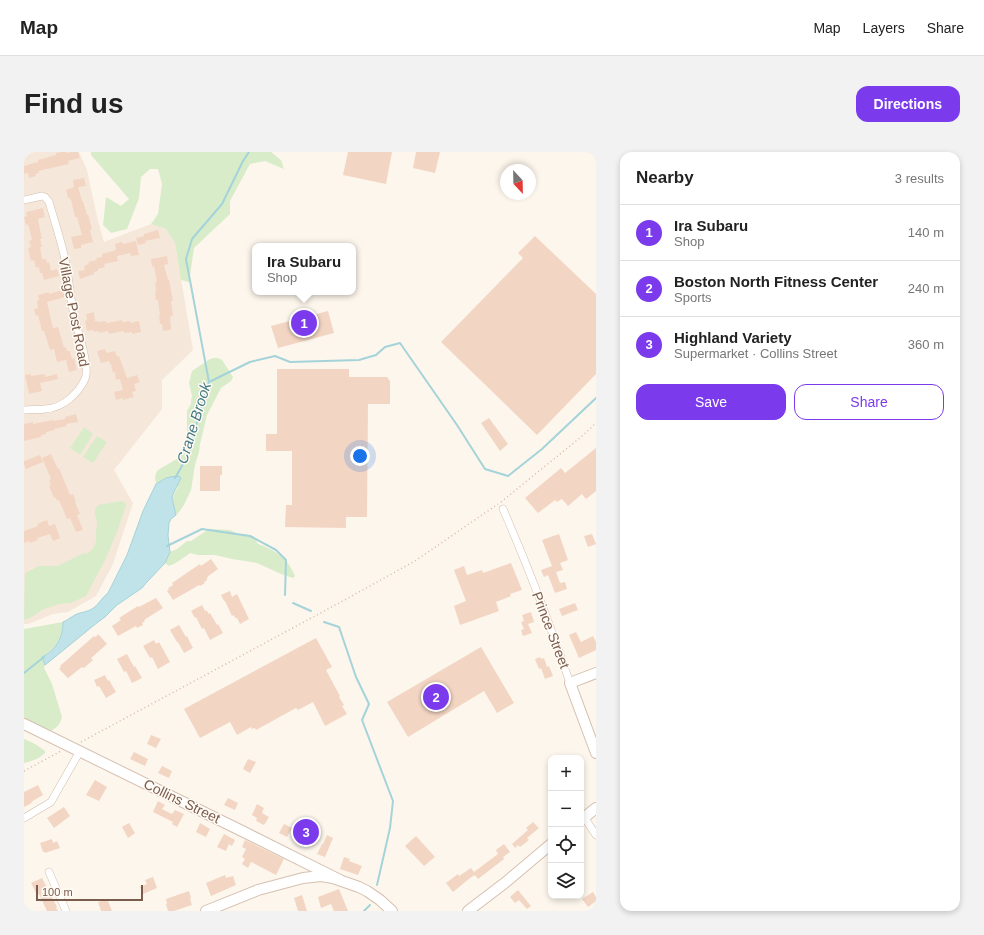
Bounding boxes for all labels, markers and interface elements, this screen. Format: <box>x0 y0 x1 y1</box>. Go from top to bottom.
text: Map <box>20 17 58 38</box>
text: Map <box>813 20 841 36</box>
text: Layers <box>863 20 905 36</box>
text: Share <box>927 20 964 36</box>
button: Directions <box>856 86 960 122</box>
text: Find us <box>24 88 124 119</box>
north arrow <box>500 164 536 200</box>
text: Nearby <box>636 168 694 187</box>
text: 3 results <box>895 171 944 186</box>
text: Ira Subaru <box>674 217 748 234</box>
text: 1 <box>645 225 653 240</box>
text: 140 m <box>908 225 944 240</box>
text: Shop <box>674 234 704 249</box>
popup <box>252 243 356 295</box>
text: Ira Subaru <box>267 253 341 270</box>
street label: Village Post Road <box>56 256 92 368</box>
text: Shop <box>267 270 297 285</box>
text: Boston North Fitness Center <box>674 273 878 290</box>
text: 2 <box>645 281 653 296</box>
text: 240 m <box>908 281 944 296</box>
text: Sports <box>674 290 712 305</box>
pin: 1 <box>291 308 317 338</box>
text: Highland Variety <box>674 329 792 346</box>
text: 3 <box>645 337 653 352</box>
text: 360 m <box>908 337 944 352</box>
text: Supermarket · Collins Street <box>674 346 837 361</box>
water label: Crane Brook <box>173 379 214 466</box>
button: Save <box>636 384 786 420</box>
button: Share <box>794 384 944 420</box>
your location <box>350 446 370 466</box>
street label: Prince Street <box>529 589 573 671</box>
pin: 2 <box>423 682 449 712</box>
map controls <box>548 755 584 899</box>
button: + <box>548 755 584 791</box>
street label: Collins Street <box>141 776 223 826</box>
button: − <box>548 791 584 827</box>
pin: 3 <box>293 817 319 847</box>
button: locate <box>548 827 584 863</box>
button: layers <box>548 863 584 899</box>
scale bar <box>36 883 143 902</box>
text: 100 m <box>42 886 73 898</box>

